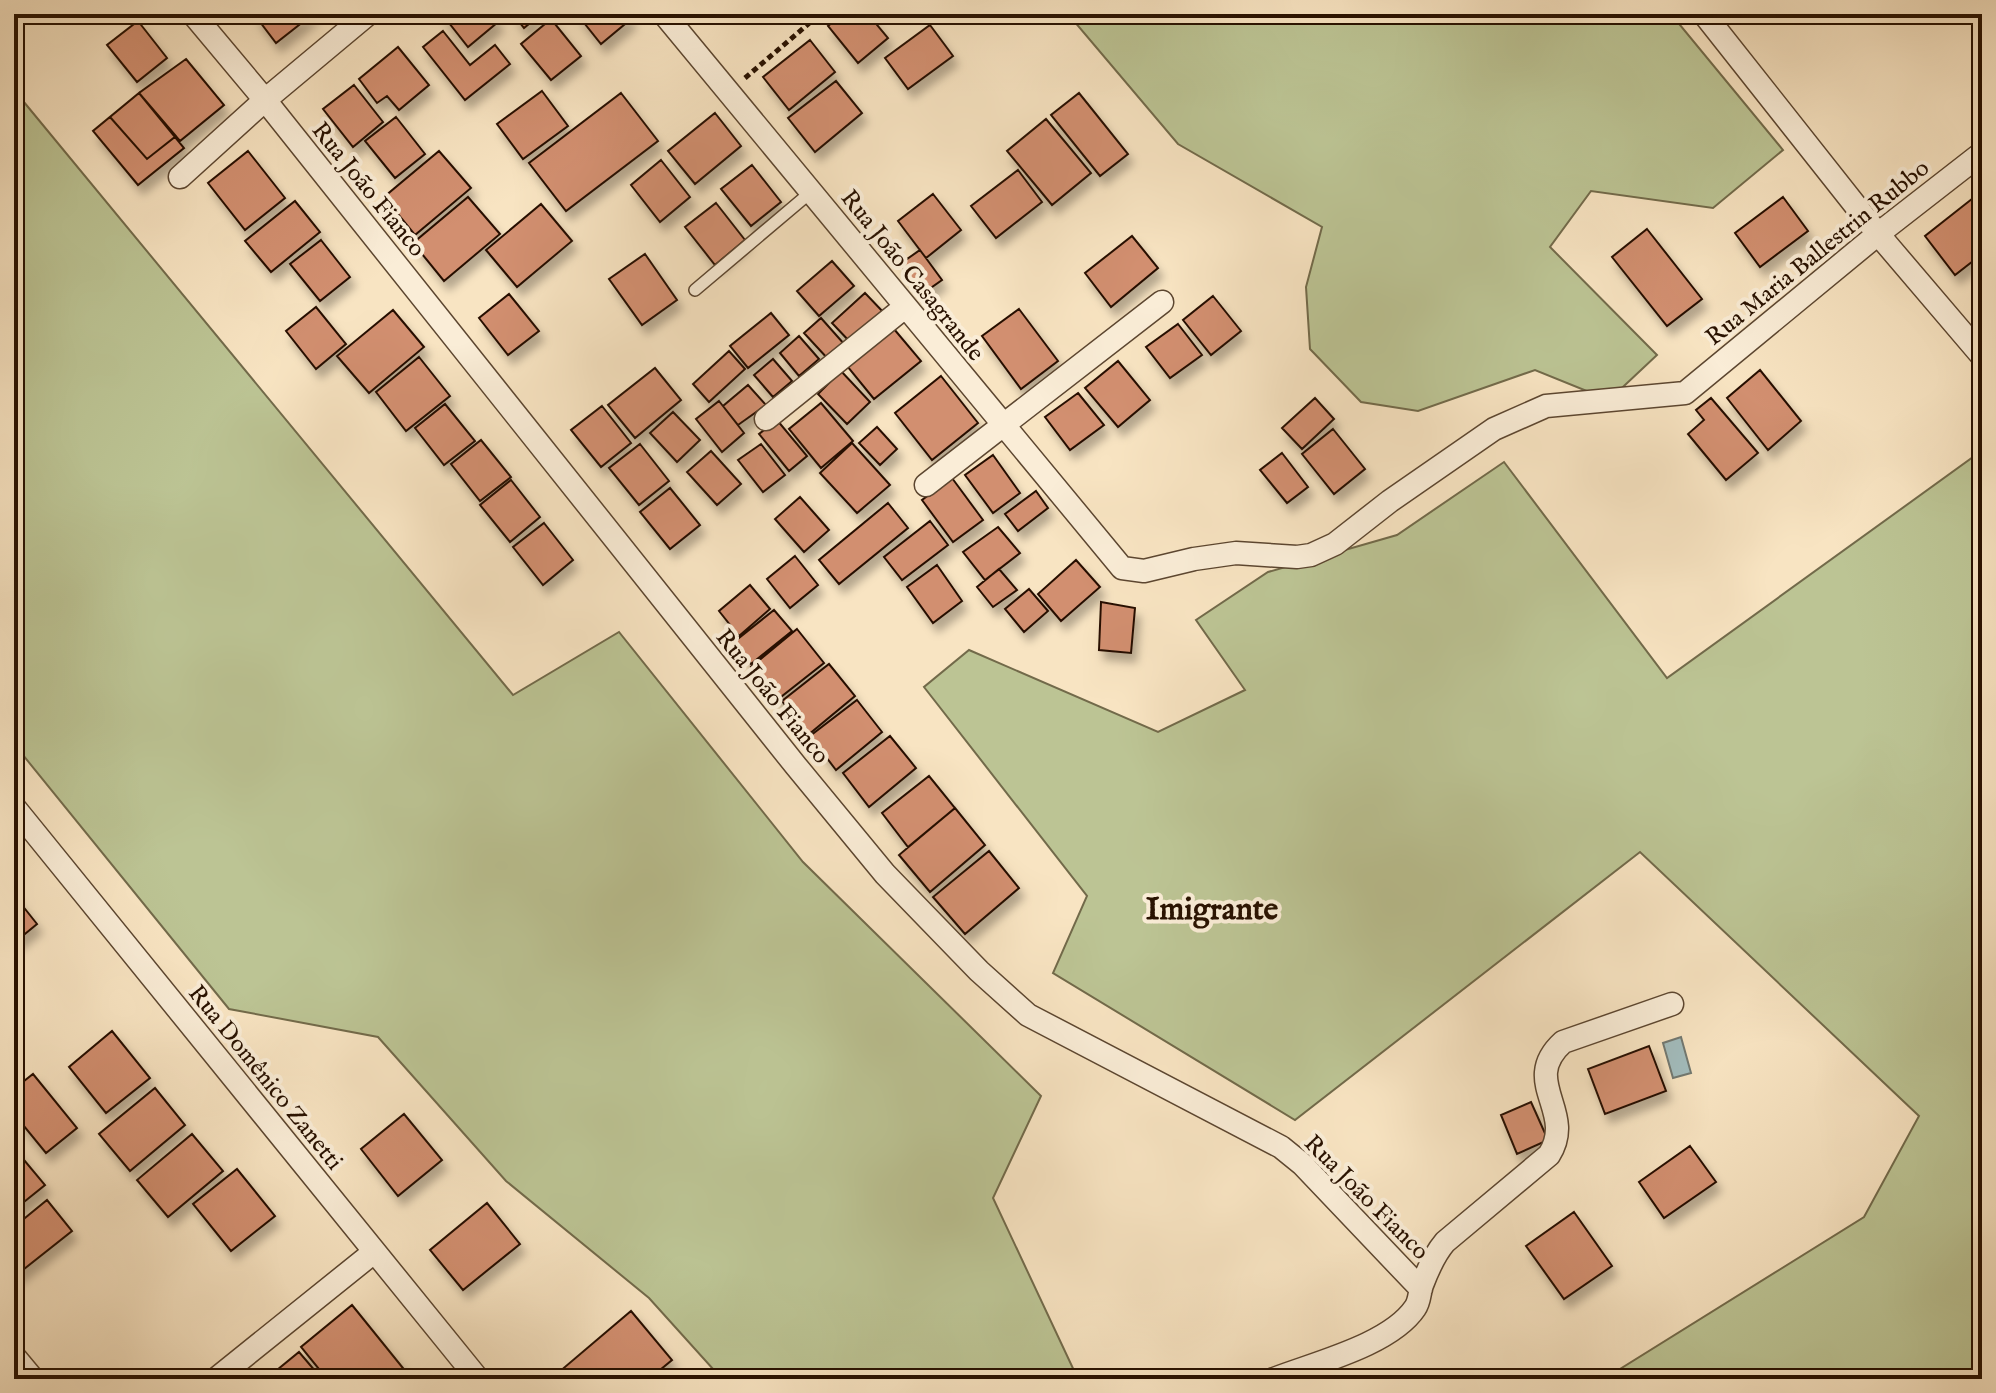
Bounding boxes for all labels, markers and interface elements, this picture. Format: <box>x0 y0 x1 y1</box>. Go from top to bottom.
street label: Rua João Fianco <box>304 116 432 264</box>
street label: Rua Maria Ballestrin Rubbo <box>1700 153 1936 353</box>
street label: Rua João Casagrande <box>833 184 991 368</box>
street label: Rua João Fianco <box>708 623 836 771</box>
district label: Imigrante <box>1146 890 1279 931</box>
street label: Rua Domênico Zanetti <box>181 979 349 1177</box>
street label: Rua João Fianco <box>1297 1129 1435 1267</box>

